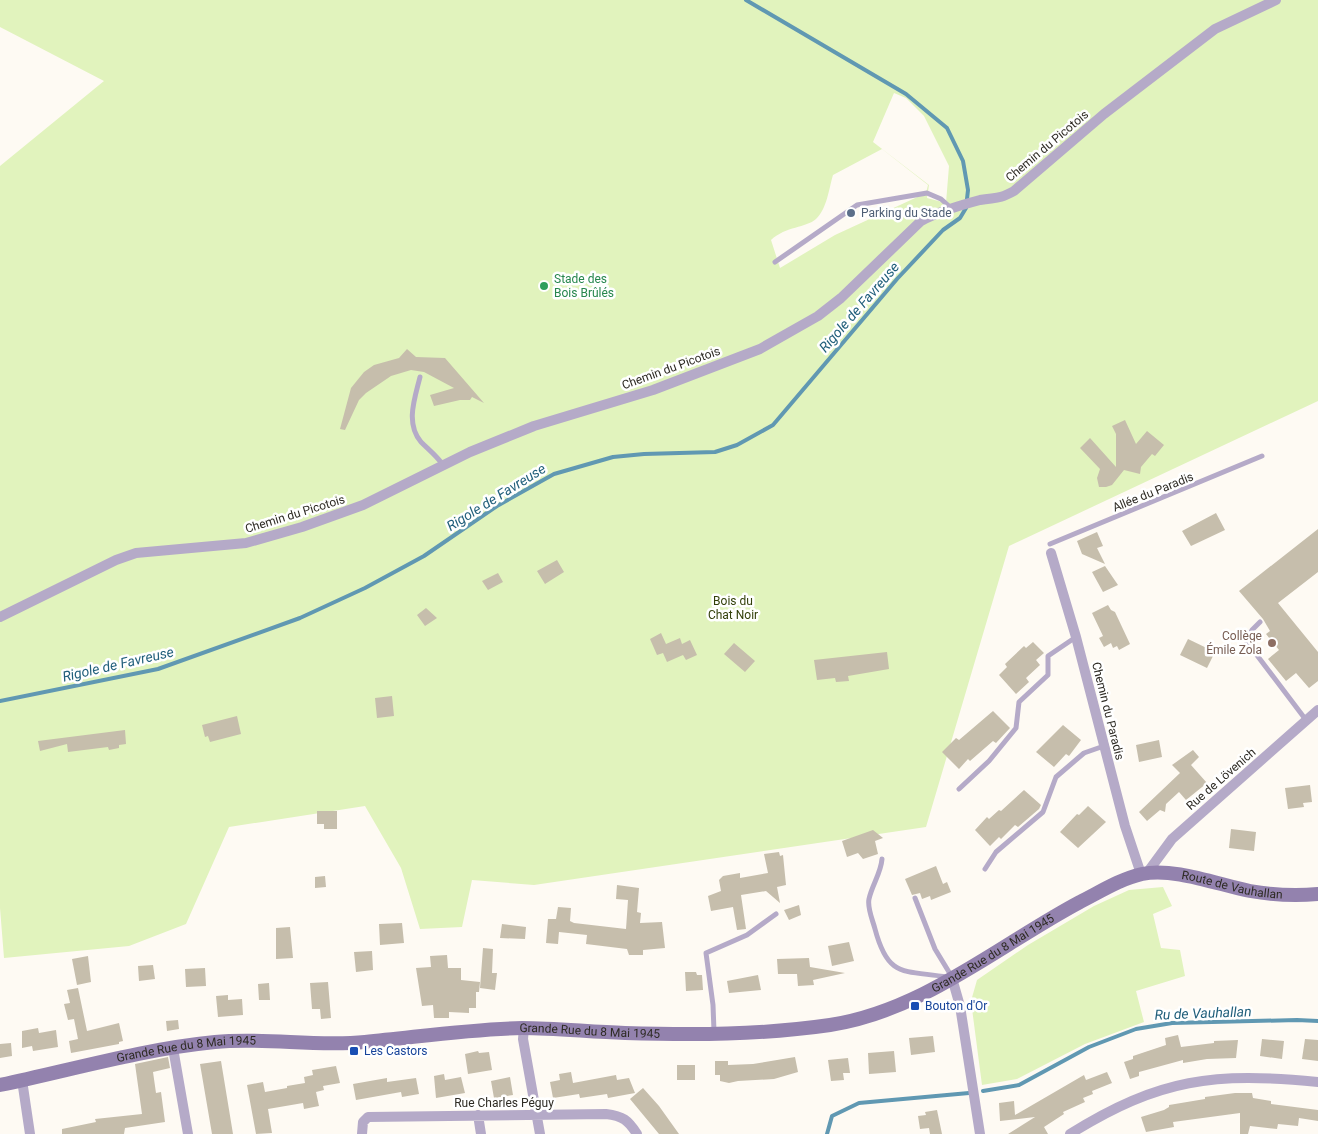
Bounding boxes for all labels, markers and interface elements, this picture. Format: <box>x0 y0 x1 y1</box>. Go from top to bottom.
street label: Chemin du Picotois <box>1003 107 1091 185</box>
place label: Parking du Stade <box>861 206 952 220</box>
marker: Parking du Stade <box>845 207 857 219</box>
water label: Rigole de Favreuse <box>816 259 902 355</box>
place label: Stade des Bois Brûlés <box>554 272 614 300</box>
marker: Stade des Bois Brûlés <box>538 280 550 292</box>
street label: Chemin du Picotois <box>620 344 722 392</box>
water label: Rigole de Favreuse <box>444 460 548 534</box>
street label: Allée du Paradis <box>1111 469 1195 515</box>
street label: Chemin du Picotois <box>243 492 347 536</box>
park label: Bois du Chat Noir <box>708 594 758 622</box>
place label: Collège Émile Zola <box>1206 629 1262 657</box>
marker: Collège Émile Zola <box>1266 637 1278 649</box>
water label: Rigole de Favreuse <box>61 643 175 685</box>
street label: Chemin du Paradis <box>1089 661 1127 761</box>
street label: Rue de Lövenich <box>1183 745 1259 813</box>
street label: Route de Vauhallan <box>1181 868 1283 902</box>
street label: Grande Rue du 8 Mai 1945 <box>929 911 1057 996</box>
place label: Bouton d'Or <box>925 999 987 1013</box>
marker: Bouton d'Or <box>909 1000 921 1012</box>
water label: Ru de Vauhallan <box>1154 1003 1252 1023</box>
street label: Grande Rue du 8 Mai 1945 <box>519 1021 660 1041</box>
street label: Grande Rue du 8 Mai 1945 <box>115 1034 256 1065</box>
place label: Les Castors <box>364 1044 427 1058</box>
marker: Les Castors <box>348 1045 360 1057</box>
street label: Rue Charles Péguy <box>454 1096 554 1110</box>

